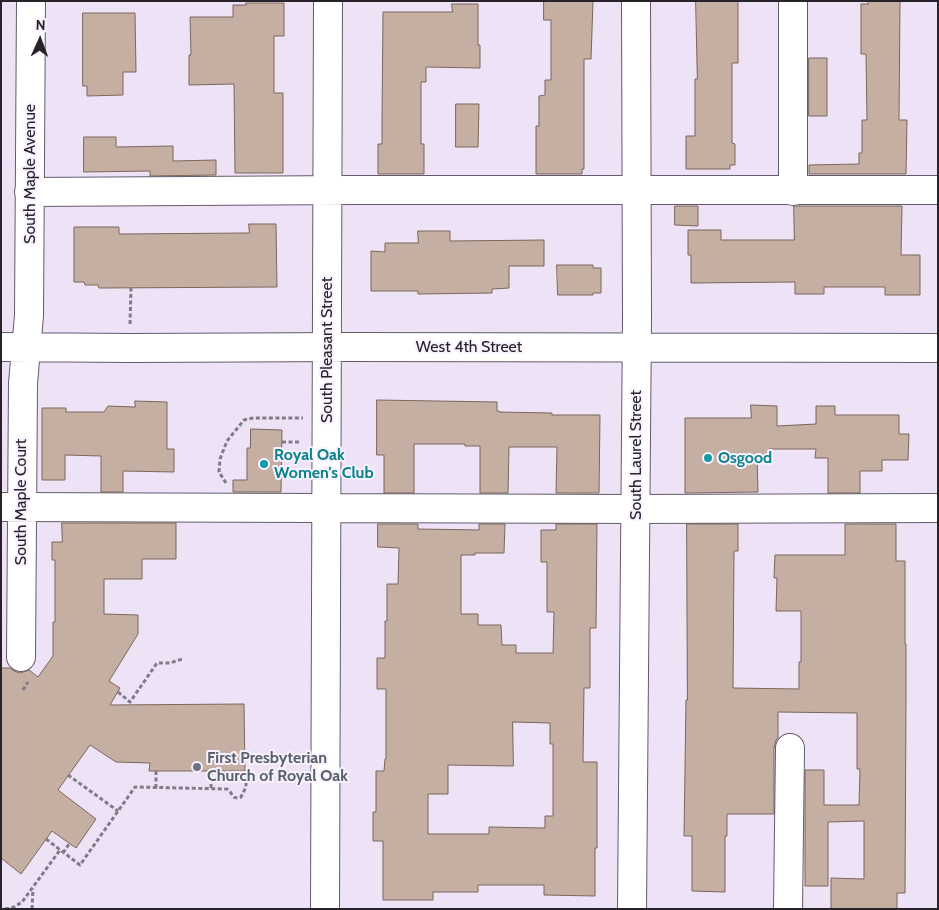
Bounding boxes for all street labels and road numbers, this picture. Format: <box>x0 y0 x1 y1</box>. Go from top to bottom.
street label: South Maple Avenue <box>20 104 40 244</box>
street label: South Pleasant Street <box>317 277 337 423</box>
street label: West 4th Street <box>416 337 522 357</box>
street label: South Laurel Street <box>626 390 646 520</box>
street label: South Maple Court <box>11 439 31 565</box>

